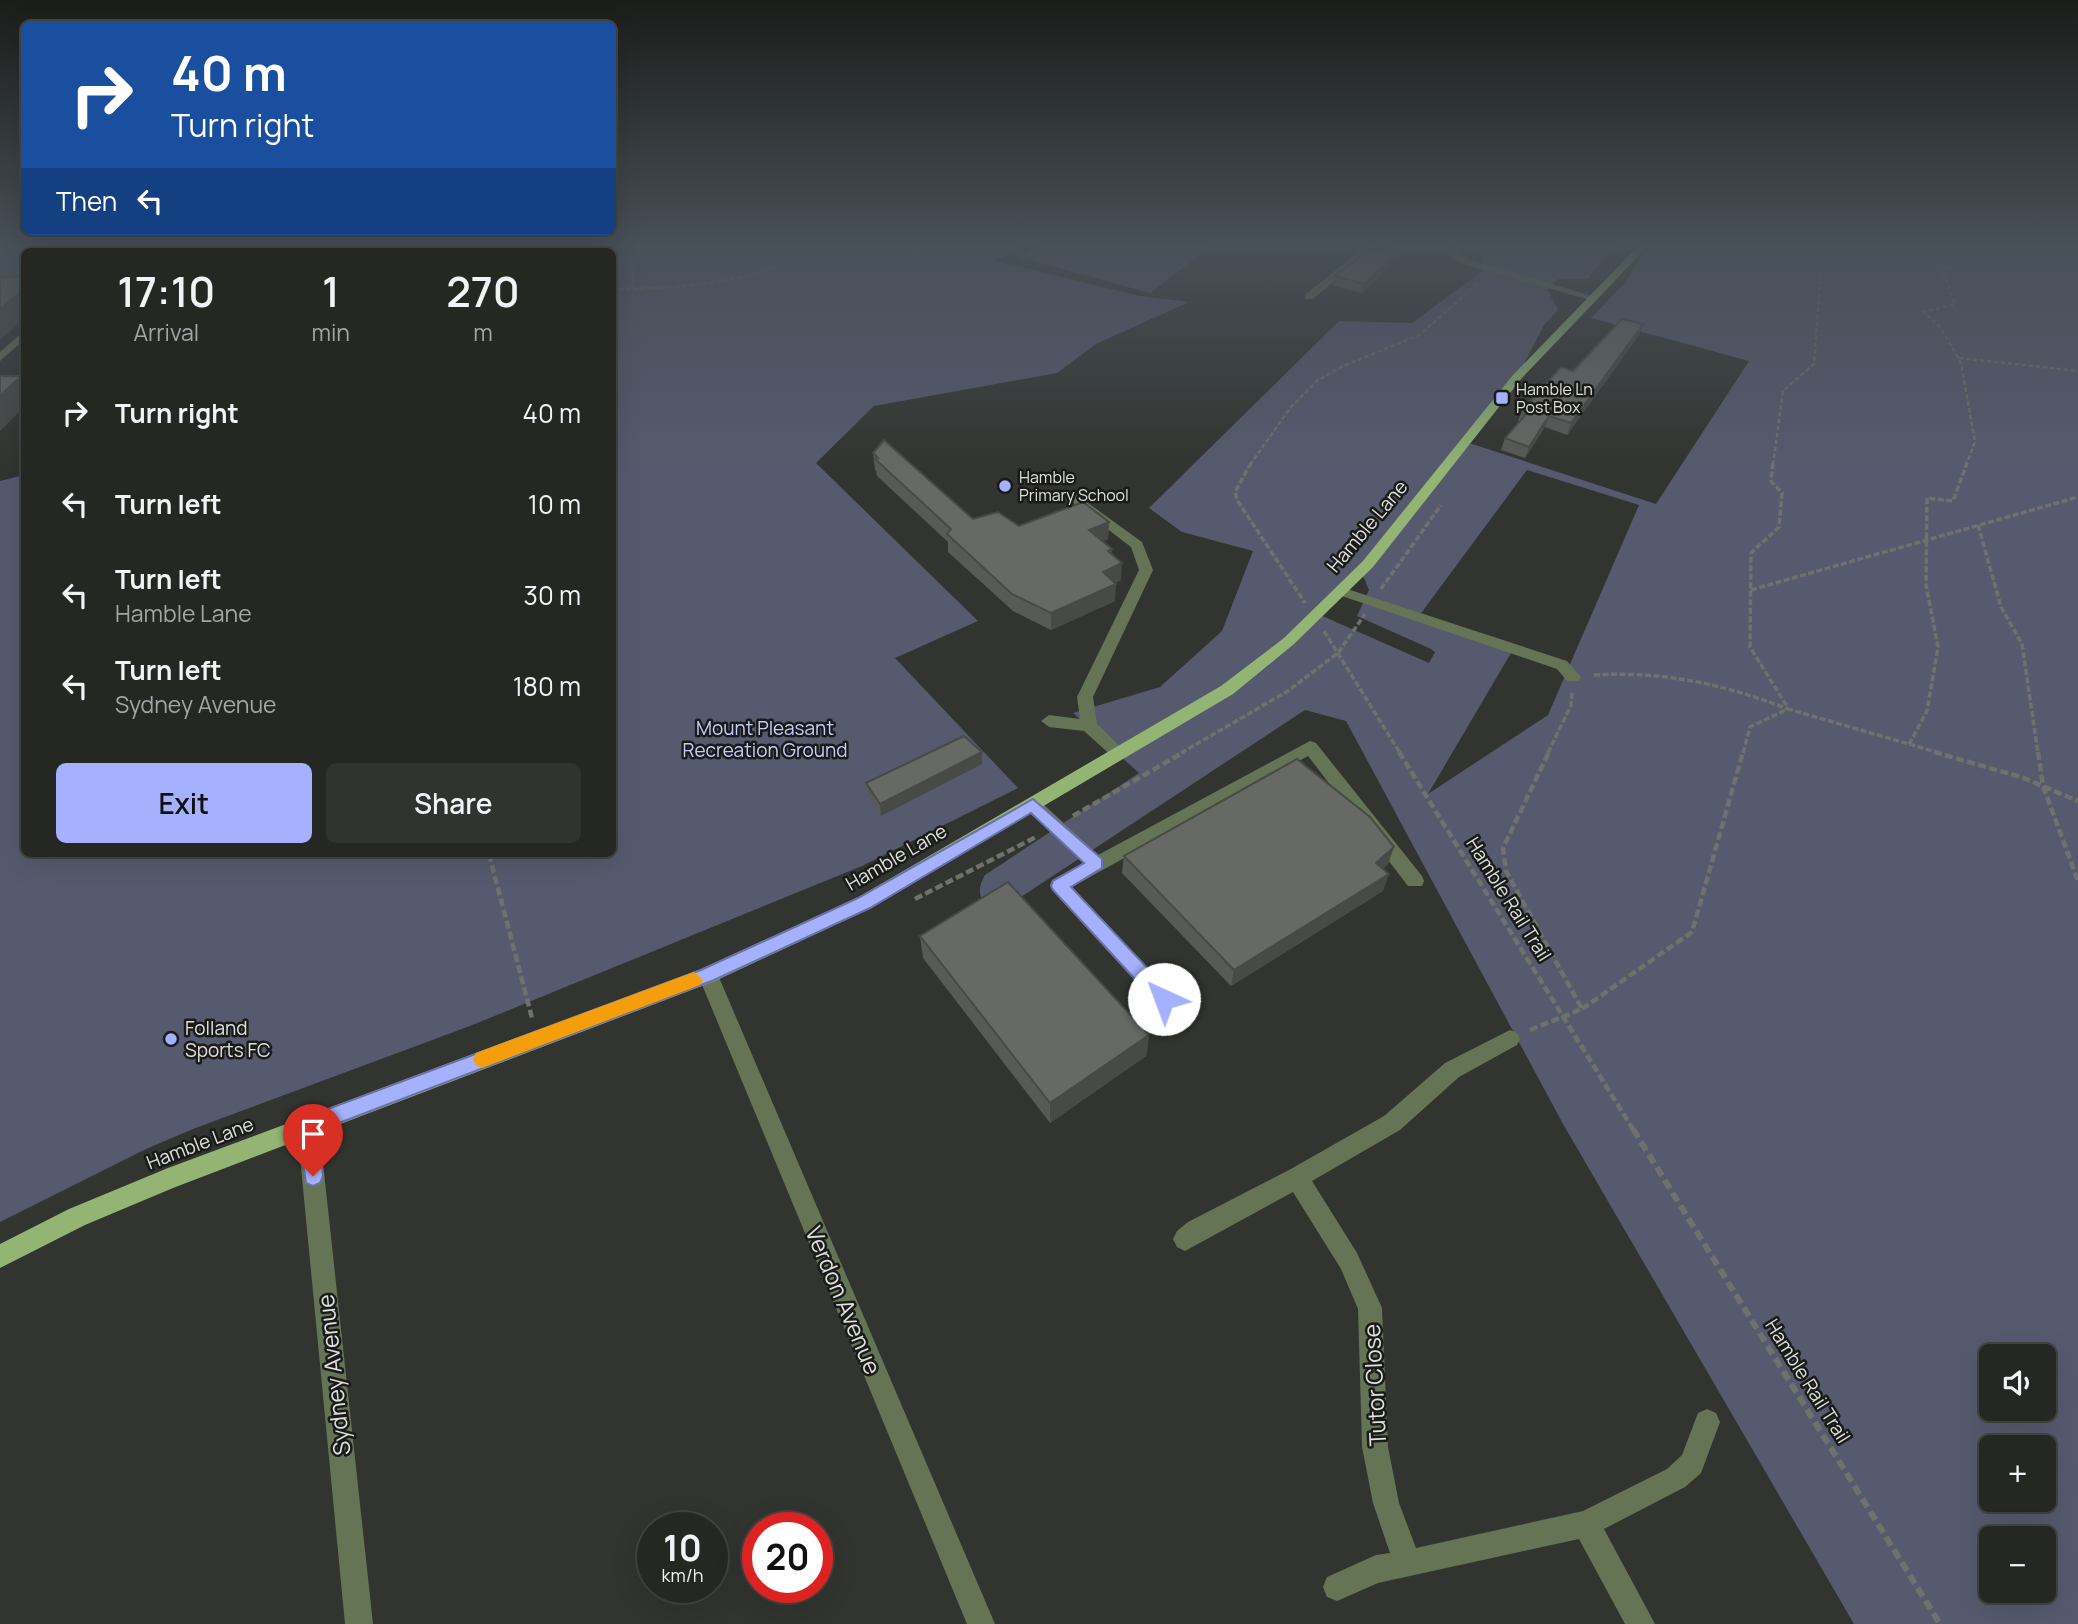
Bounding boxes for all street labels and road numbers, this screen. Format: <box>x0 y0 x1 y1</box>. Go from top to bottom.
street label: Hamble Lane <box>1321 474 1413 578</box>
street label: Hamble Lane <box>841 818 951 896</box>
street label: Hamble Rail Trail <box>1460 832 1558 966</box>
street label: Hamble Lane <box>143 1111 257 1175</box>
street label: Verdon Avenue <box>798 1221 890 1379</box>
street label: Sydney Avenue <box>309 1293 357 1457</box>
street label: Hamble Rail Trail <box>1759 1314 1857 1448</box>
street label: Tutor Close <box>1355 1323 1393 1447</box>

